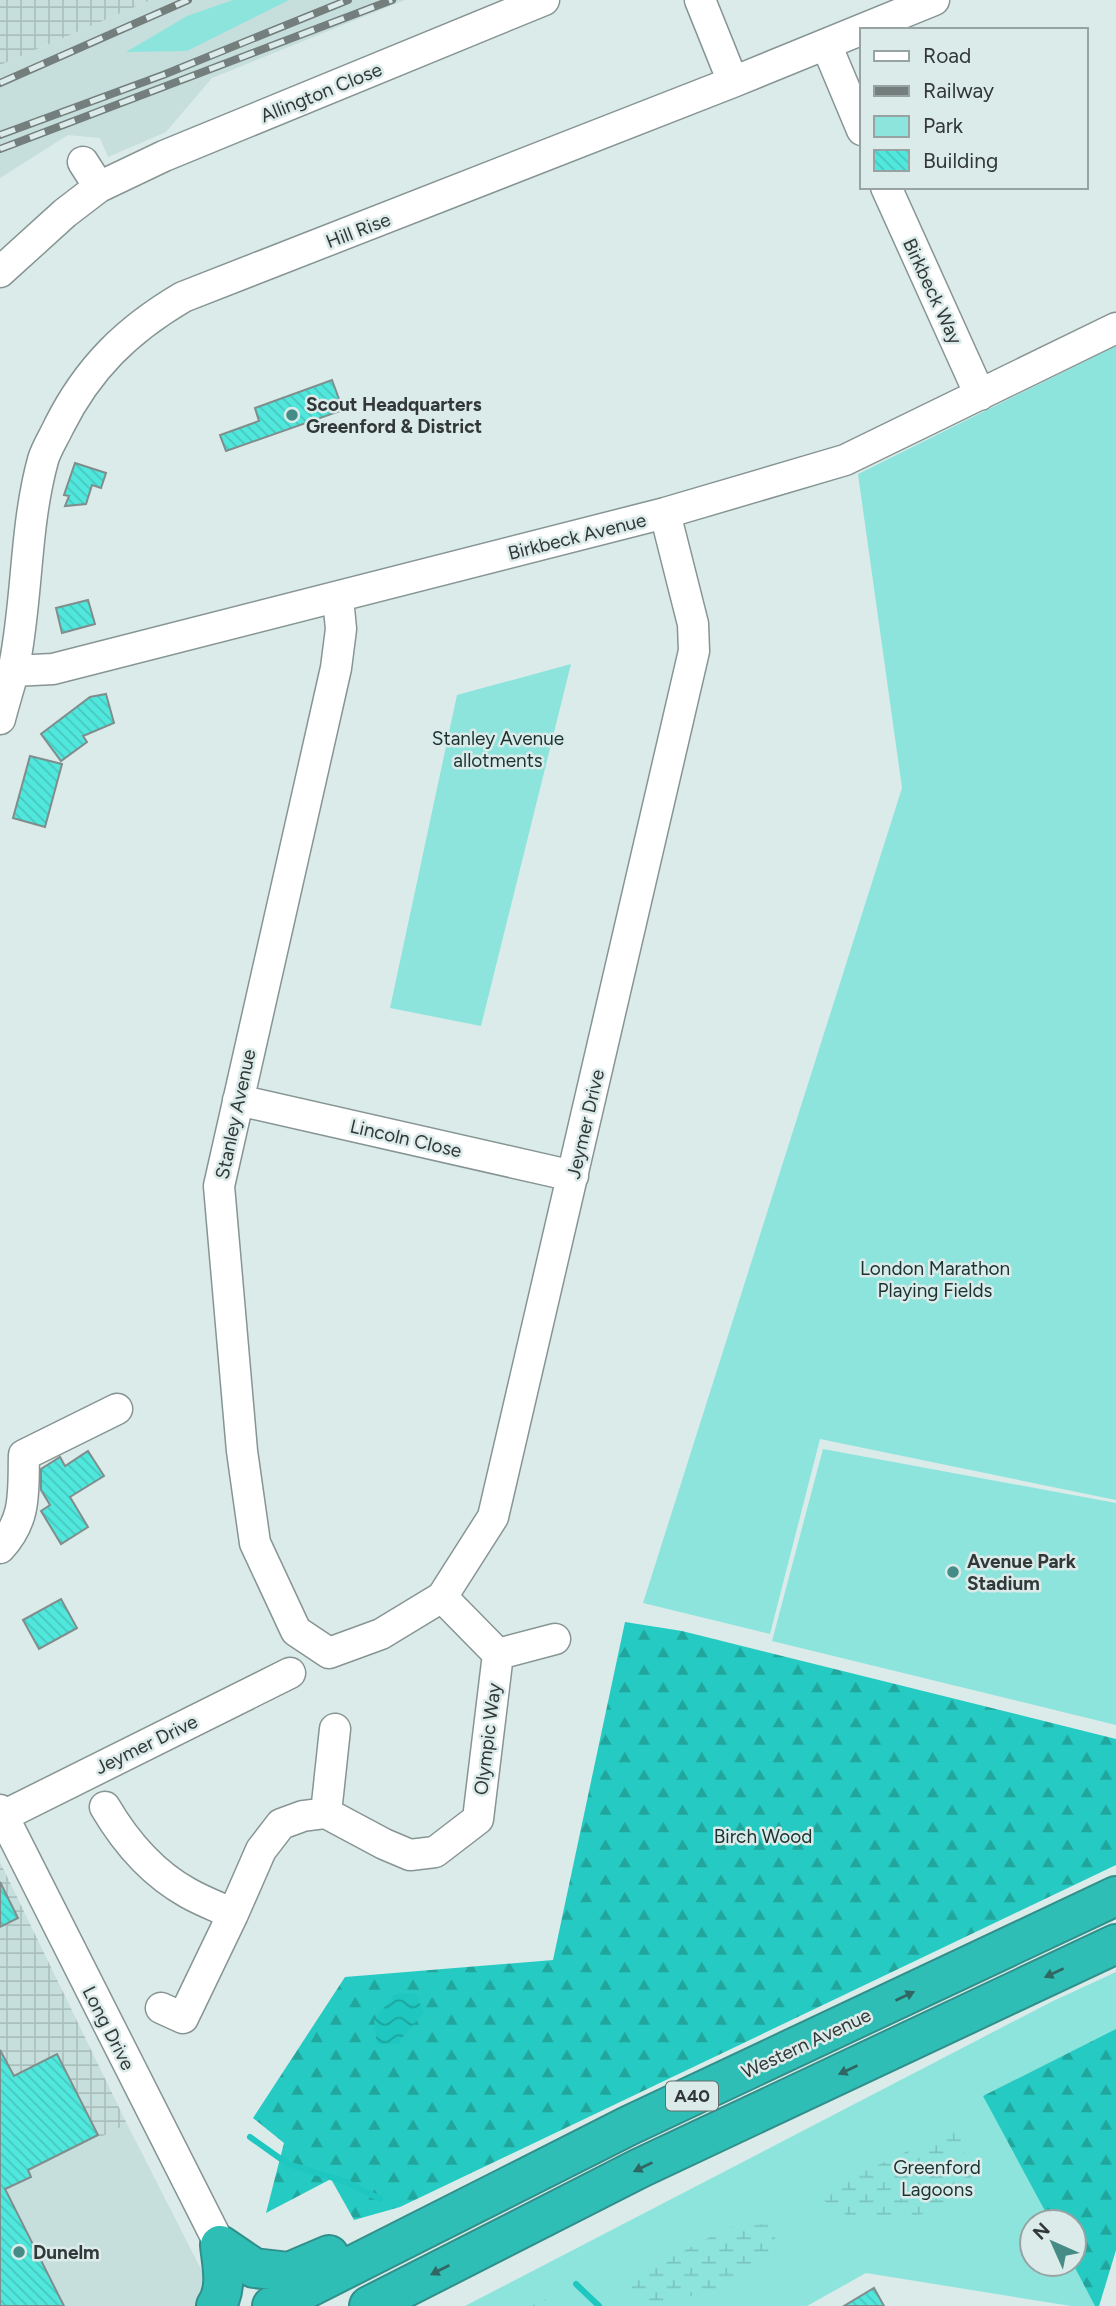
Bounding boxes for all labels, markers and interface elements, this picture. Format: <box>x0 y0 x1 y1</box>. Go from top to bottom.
legend <box>860 28 1088 189</box>
text: Road <box>923 43 971 68</box>
street label: Allington Close <box>257 58 385 127</box>
text: Railway <box>923 78 994 103</box>
text: Park <box>923 113 964 138</box>
text: Building <box>923 148 998 173</box>
street label: Hill Rise <box>323 208 394 253</box>
street label: Birkbeck Way <box>898 235 967 348</box>
place label: Scout Headquarters Greenford & District <box>306 393 483 438</box>
marker: Scout Headquarters Greenford & District <box>284 407 300 423</box>
street label: Birkbeck Avenue <box>506 508 649 565</box>
park label: Stanley Avenue allotments <box>432 727 564 772</box>
street label: Stanley Avenue <box>210 1047 260 1181</box>
street label: Jeymer Drive <box>562 1067 609 1181</box>
street label: Lincoln Close <box>348 1114 464 1162</box>
park label: London Marathon Playing Fields <box>860 1257 1010 1302</box>
place label: Avenue Park Stadium <box>967 1550 1077 1595</box>
marker: Avenue Park Stadium <box>945 1564 961 1580</box>
street label: Olympic Way <box>469 1682 506 1796</box>
street label: Jeymer Drive <box>91 1710 201 1779</box>
park label: Birch Wood <box>714 1825 812 1848</box>
one-way arrow <box>1044 1967 1064 1979</box>
street label: Long Drive <box>78 1982 140 2074</box>
one-way arrow <box>895 1990 916 2001</box>
street label: Western Avenue <box>738 2003 875 2083</box>
one-way arrow <box>838 2064 858 2076</box>
road number: A40 <box>666 2082 718 2110</box>
park label: Greenford Lagoons <box>893 2156 981 2201</box>
one-way arrow <box>633 2161 653 2173</box>
north arrow <box>1018 2208 1088 2278</box>
text: N <box>1028 2218 1055 2245</box>
place label: Dunelm <box>33 2241 100 2264</box>
marker: Dunelm <box>11 2244 27 2260</box>
one-way arrow <box>430 2264 450 2275</box>

